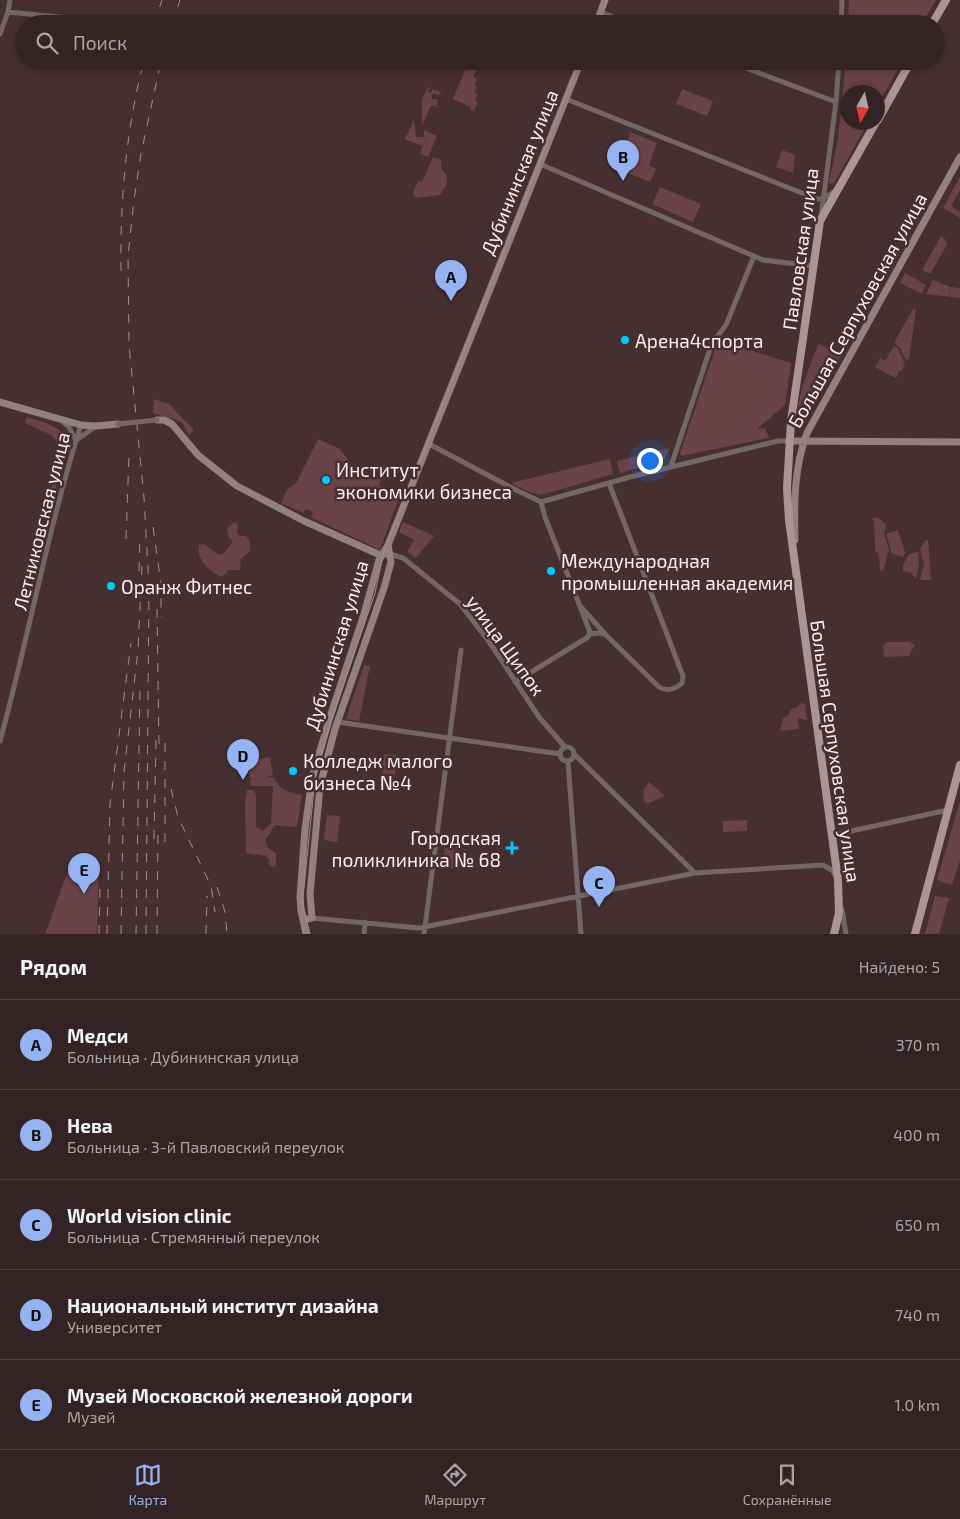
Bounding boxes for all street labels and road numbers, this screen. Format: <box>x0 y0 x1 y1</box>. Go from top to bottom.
street label: Дубининская улица <box>475 86 564 258</box>
street label: Павловская улица <box>777 166 824 332</box>
street label: Большая Серпуховская улица <box>783 189 932 432</box>
street label: Летниковская улица <box>8 429 75 613</box>
street label: Дубининская улица <box>299 557 374 733</box>
street label: улица Щипок <box>461 590 550 700</box>
street label: Большая Серпуховская улица <box>805 618 866 884</box>

